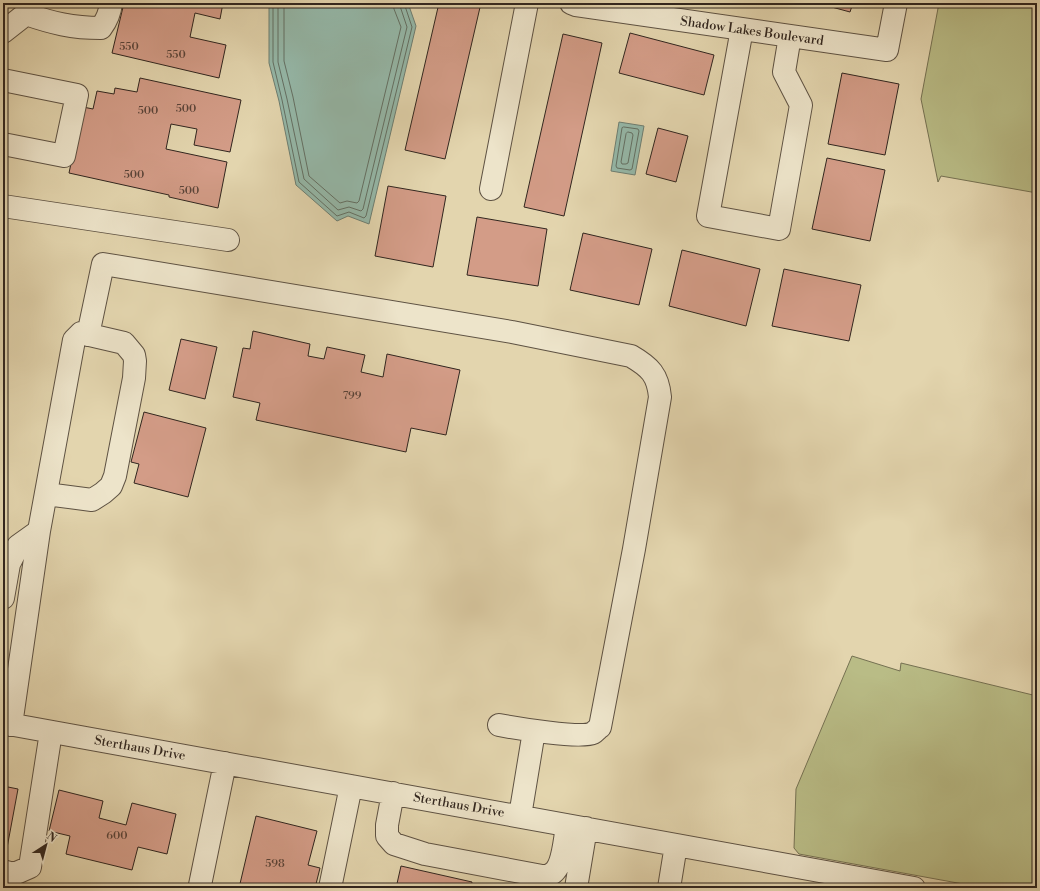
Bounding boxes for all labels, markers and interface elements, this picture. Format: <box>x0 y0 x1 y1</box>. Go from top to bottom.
street label: Shadow Lakes Boulevard <box>679 13 825 49</box>
house number: 550 <box>119 40 139 54</box>
house number: 550 <box>166 48 186 62</box>
house number: 500 <box>176 102 196 116</box>
house number: 500 <box>138 104 158 118</box>
house number: 500 <box>124 168 144 182</box>
house number: 500 <box>179 184 199 198</box>
house number: 799 <box>343 389 362 403</box>
street label: Sterthaus Drive <box>93 732 187 764</box>
street label: Sterthaus Drive <box>412 789 506 821</box>
north arrow <box>26 825 66 865</box>
text: N <box>44 829 59 846</box>
house number: 600 <box>106 829 128 843</box>
house number: 598 <box>265 857 285 871</box>

